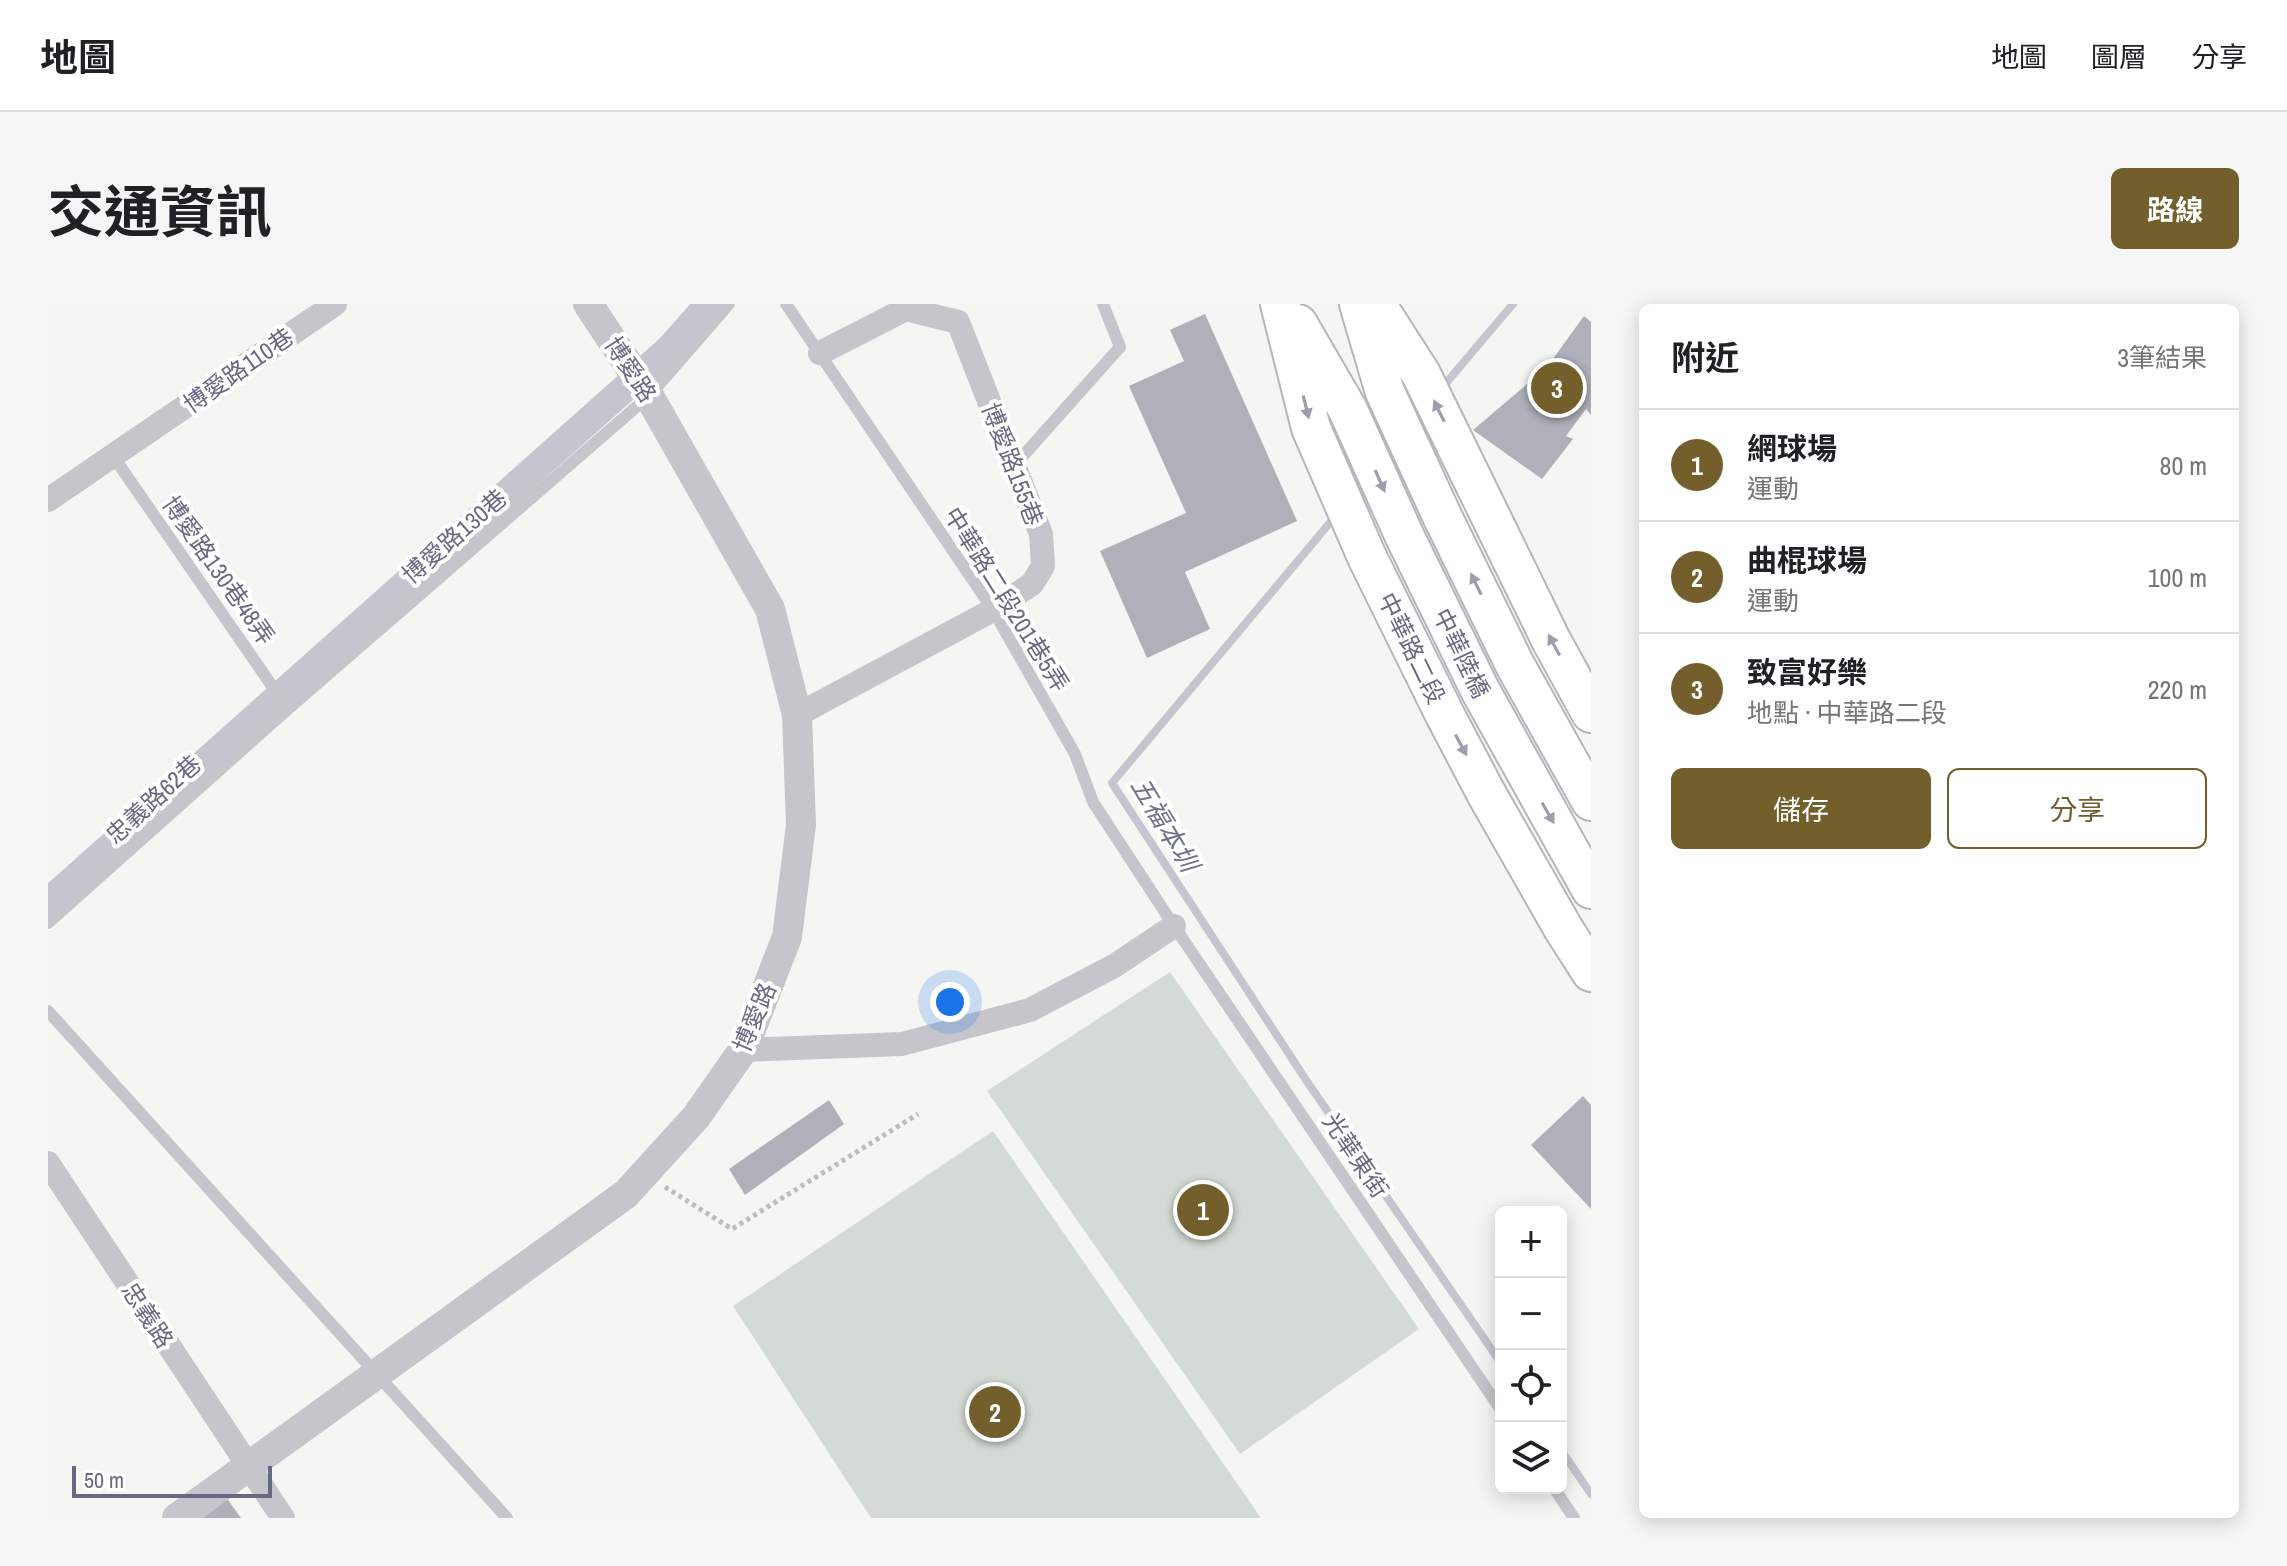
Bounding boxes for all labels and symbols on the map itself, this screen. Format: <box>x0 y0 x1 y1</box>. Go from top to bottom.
street label: 博愛路110巷 <box>177 320 299 420</box>
street label: 博愛路 <box>598 330 664 408</box>
pin: 3 <box>1531 358 1583 418</box>
one-way arrow <box>1301 394 1313 419</box>
street label: 博愛路155巷 <box>975 398 1051 530</box>
one-way arrow <box>1432 400 1446 423</box>
one-way arrow <box>1373 469 1387 493</box>
street label: 博愛路130巷 <box>395 482 513 590</box>
street label: 博愛路130巷48弄 <box>156 489 282 651</box>
street label: 中華路二段201巷5弄 <box>937 501 1077 697</box>
one-way arrow <box>1469 572 1482 595</box>
street label: 中華路二段 <box>1371 587 1453 709</box>
street label: 中華陸橋 <box>1427 603 1497 703</box>
one-way arrow <box>1547 633 1560 656</box>
one-way arrow <box>1454 733 1467 756</box>
street label: 忠義路62巷 <box>98 748 208 850</box>
water label: 五福本圳 <box>1123 770 1209 881</box>
one-way arrow <box>1541 802 1555 824</box>
street label: 博愛路 <box>725 978 783 1056</box>
your location <box>930 982 970 1022</box>
street label: 光華東街 <box>1316 1106 1396 1204</box>
pin: 1 <box>1177 1180 1229 1240</box>
street label: 忠義路 <box>115 1276 181 1354</box>
pin: 2 <box>969 1382 1021 1442</box>
scale bar <box>72 1462 272 1498</box>

